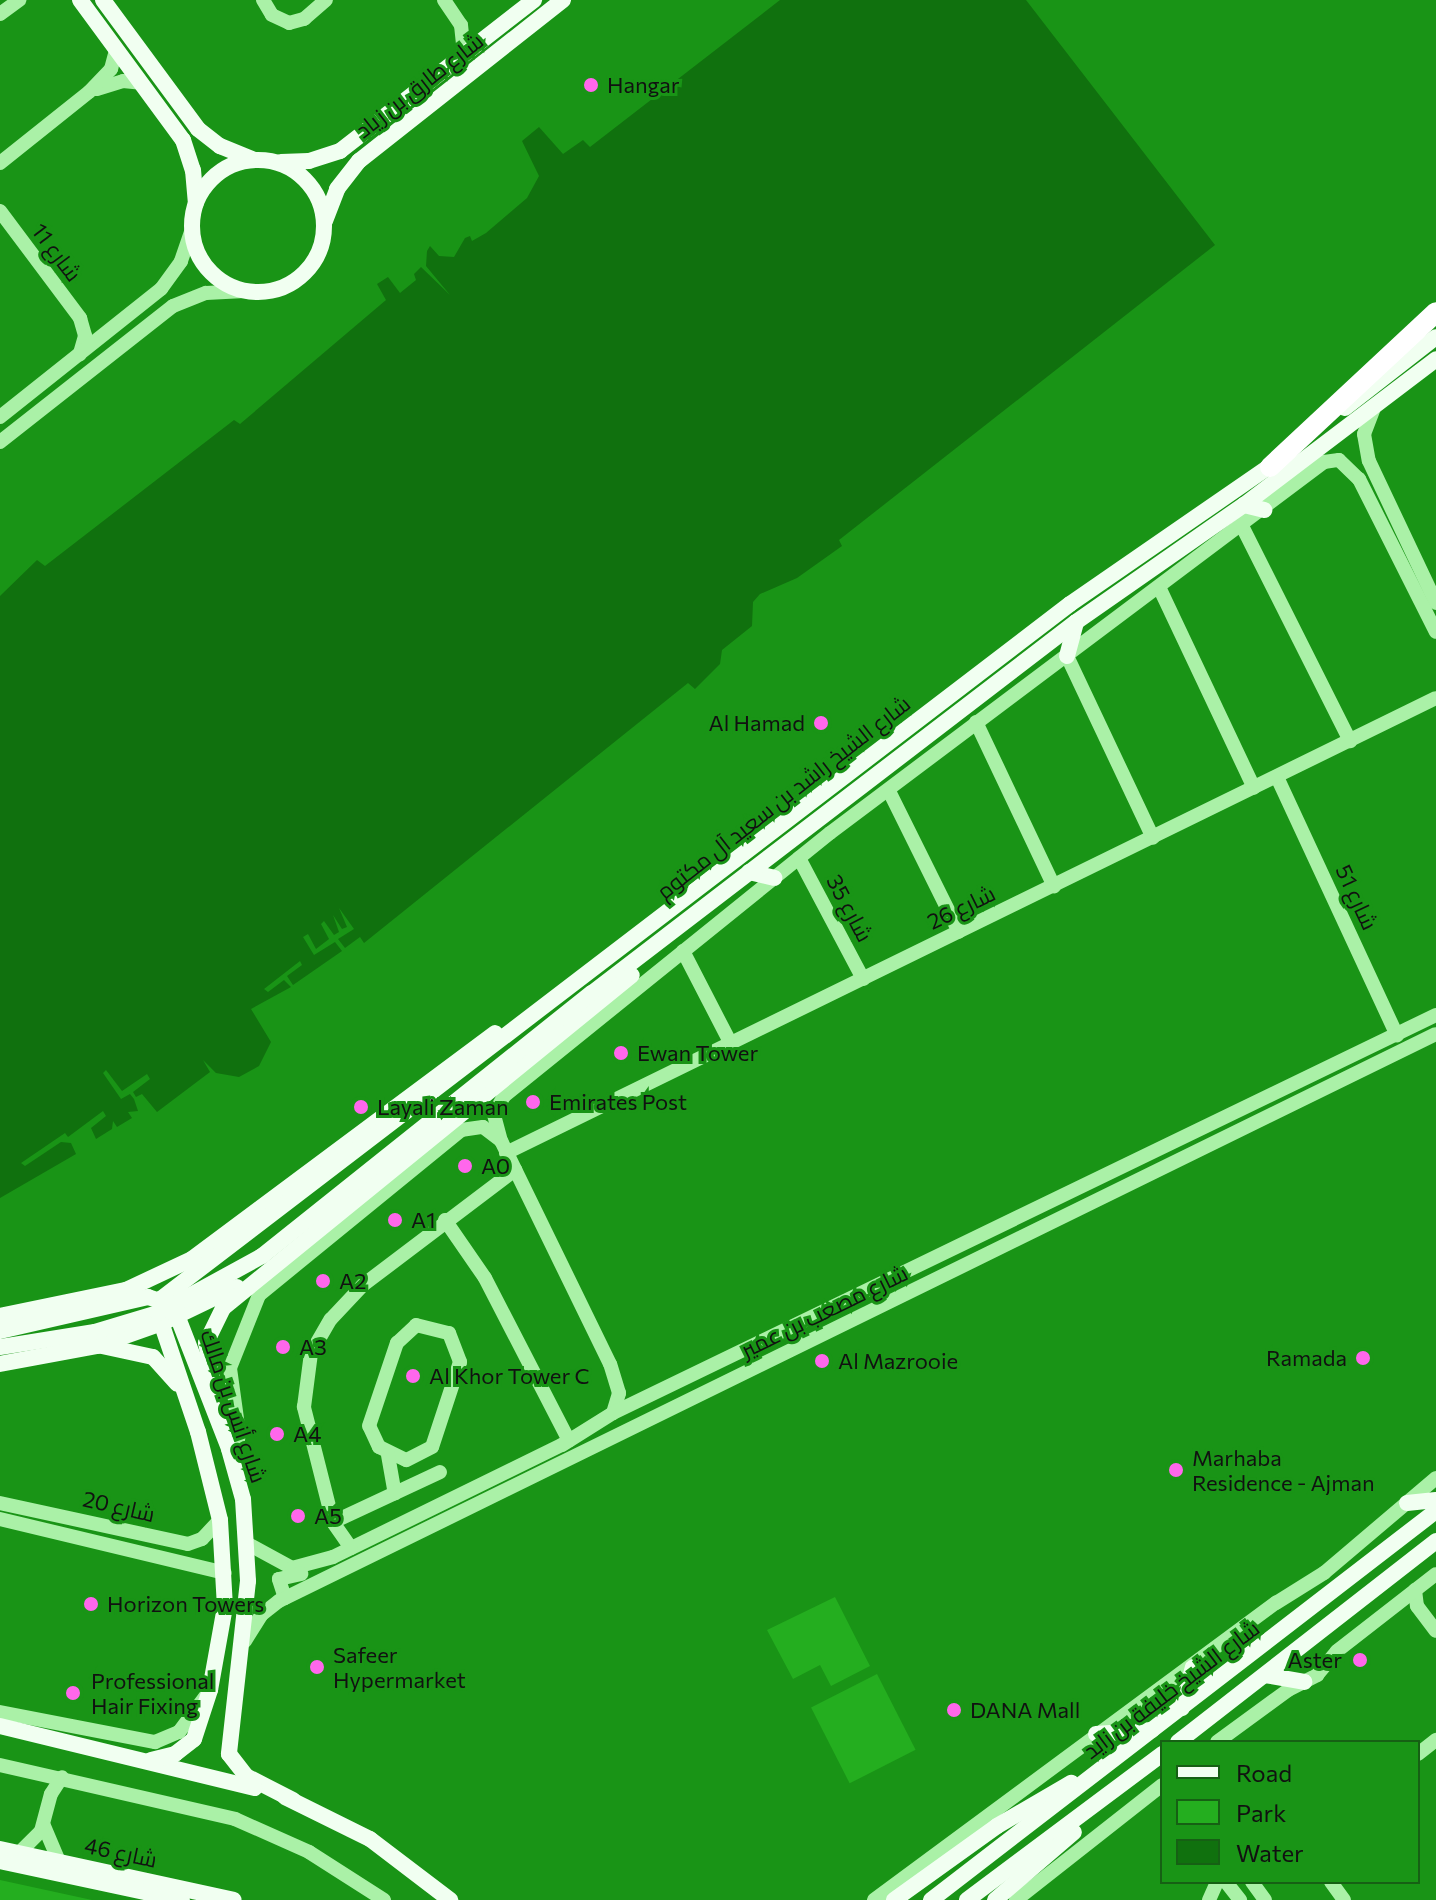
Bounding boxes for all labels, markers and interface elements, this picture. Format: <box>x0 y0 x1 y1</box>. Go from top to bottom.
street label: شارع طارق بن زياد <box>350 27 488 143</box>
place label: Hangar <box>607 72 680 98</box>
marker: Hangar <box>582 76 600 94</box>
street label: شارع 11 <box>27 218 87 286</box>
street label: شارع الشيخ راشد بن سعيد آل مكتوم <box>651 690 915 904</box>
place label: Al Hamad <box>709 710 805 736</box>
marker: Al Hamad <box>812 714 830 732</box>
street label: شارع 51 <box>1330 860 1384 934</box>
street label: شارع 35 <box>821 870 879 946</box>
street label: شارع 26 <box>923 879 999 935</box>
place label: Ewan Tower <box>637 1040 758 1066</box>
marker: Ewan Tower <box>612 1044 630 1062</box>
place label: Emirates Post <box>549 1089 687 1115</box>
marker: Emirates Post <box>524 1093 542 1111</box>
place label: Layali Zaman <box>377 1094 509 1120</box>
marker: Layali Zaman <box>352 1098 370 1116</box>
place label: A0 <box>481 1153 510 1179</box>
marker: A0 <box>456 1157 474 1175</box>
place label: A1 <box>411 1207 436 1233</box>
marker: A1 <box>386 1211 404 1229</box>
street label: شارع مصعب بن عمير <box>736 1259 912 1363</box>
place label: A2 <box>339 1268 366 1294</box>
marker: A2 <box>314 1272 332 1290</box>
street label: شارع أنس بن مالك <box>195 1326 273 1486</box>
place label: A3 <box>299 1334 327 1360</box>
marker: A3 <box>274 1338 292 1356</box>
place label: Ramada <box>1266 1345 1347 1371</box>
place label: Al Mazrooie <box>838 1348 958 1374</box>
marker: Ramada <box>1354 1349 1372 1367</box>
marker: Al Mazrooie <box>813 1352 831 1370</box>
place label: Al Khor Tower C <box>429 1363 590 1389</box>
marker: Al Khor Tower C <box>404 1367 422 1385</box>
place label: A4 <box>293 1421 321 1447</box>
marker: A4 <box>268 1425 286 1443</box>
place label: Marhaba Residence - Ajman <box>1192 1444 1375 1496</box>
marker: Marhaba Residence - Ajman <box>1167 1461 1185 1479</box>
street label: شارع 20 <box>80 1485 158 1527</box>
place label: A5 <box>314 1503 342 1529</box>
marker: A5 <box>289 1507 307 1525</box>
place label: Horizon Towers <box>107 1591 264 1617</box>
marker: Horizon Towers <box>82 1595 100 1613</box>
street label: شارع الشيخ خليفة بن زايد <box>1078 1614 1264 1764</box>
place label: Safeer Hypermarket <box>333 1641 466 1692</box>
place label: Aster <box>1288 1647 1342 1673</box>
marker: Aster <box>1349 1649 1371 1671</box>
marker: Safeer Hypermarket <box>308 1658 326 1676</box>
place label: Professional Hair Fixing <box>91 1667 214 1718</box>
marker: Professional Hair Fixing <box>62 1682 84 1704</box>
place label: DANA Mall <box>970 1697 1080 1723</box>
marker: DANA Mall <box>945 1701 963 1719</box>
legend <box>1160 1740 1420 1884</box>
text: Road <box>1236 1758 1292 1787</box>
text: Park <box>1236 1798 1286 1827</box>
street label: شارع 46 <box>82 1831 160 1873</box>
text: Water <box>1236 1838 1304 1867</box>

